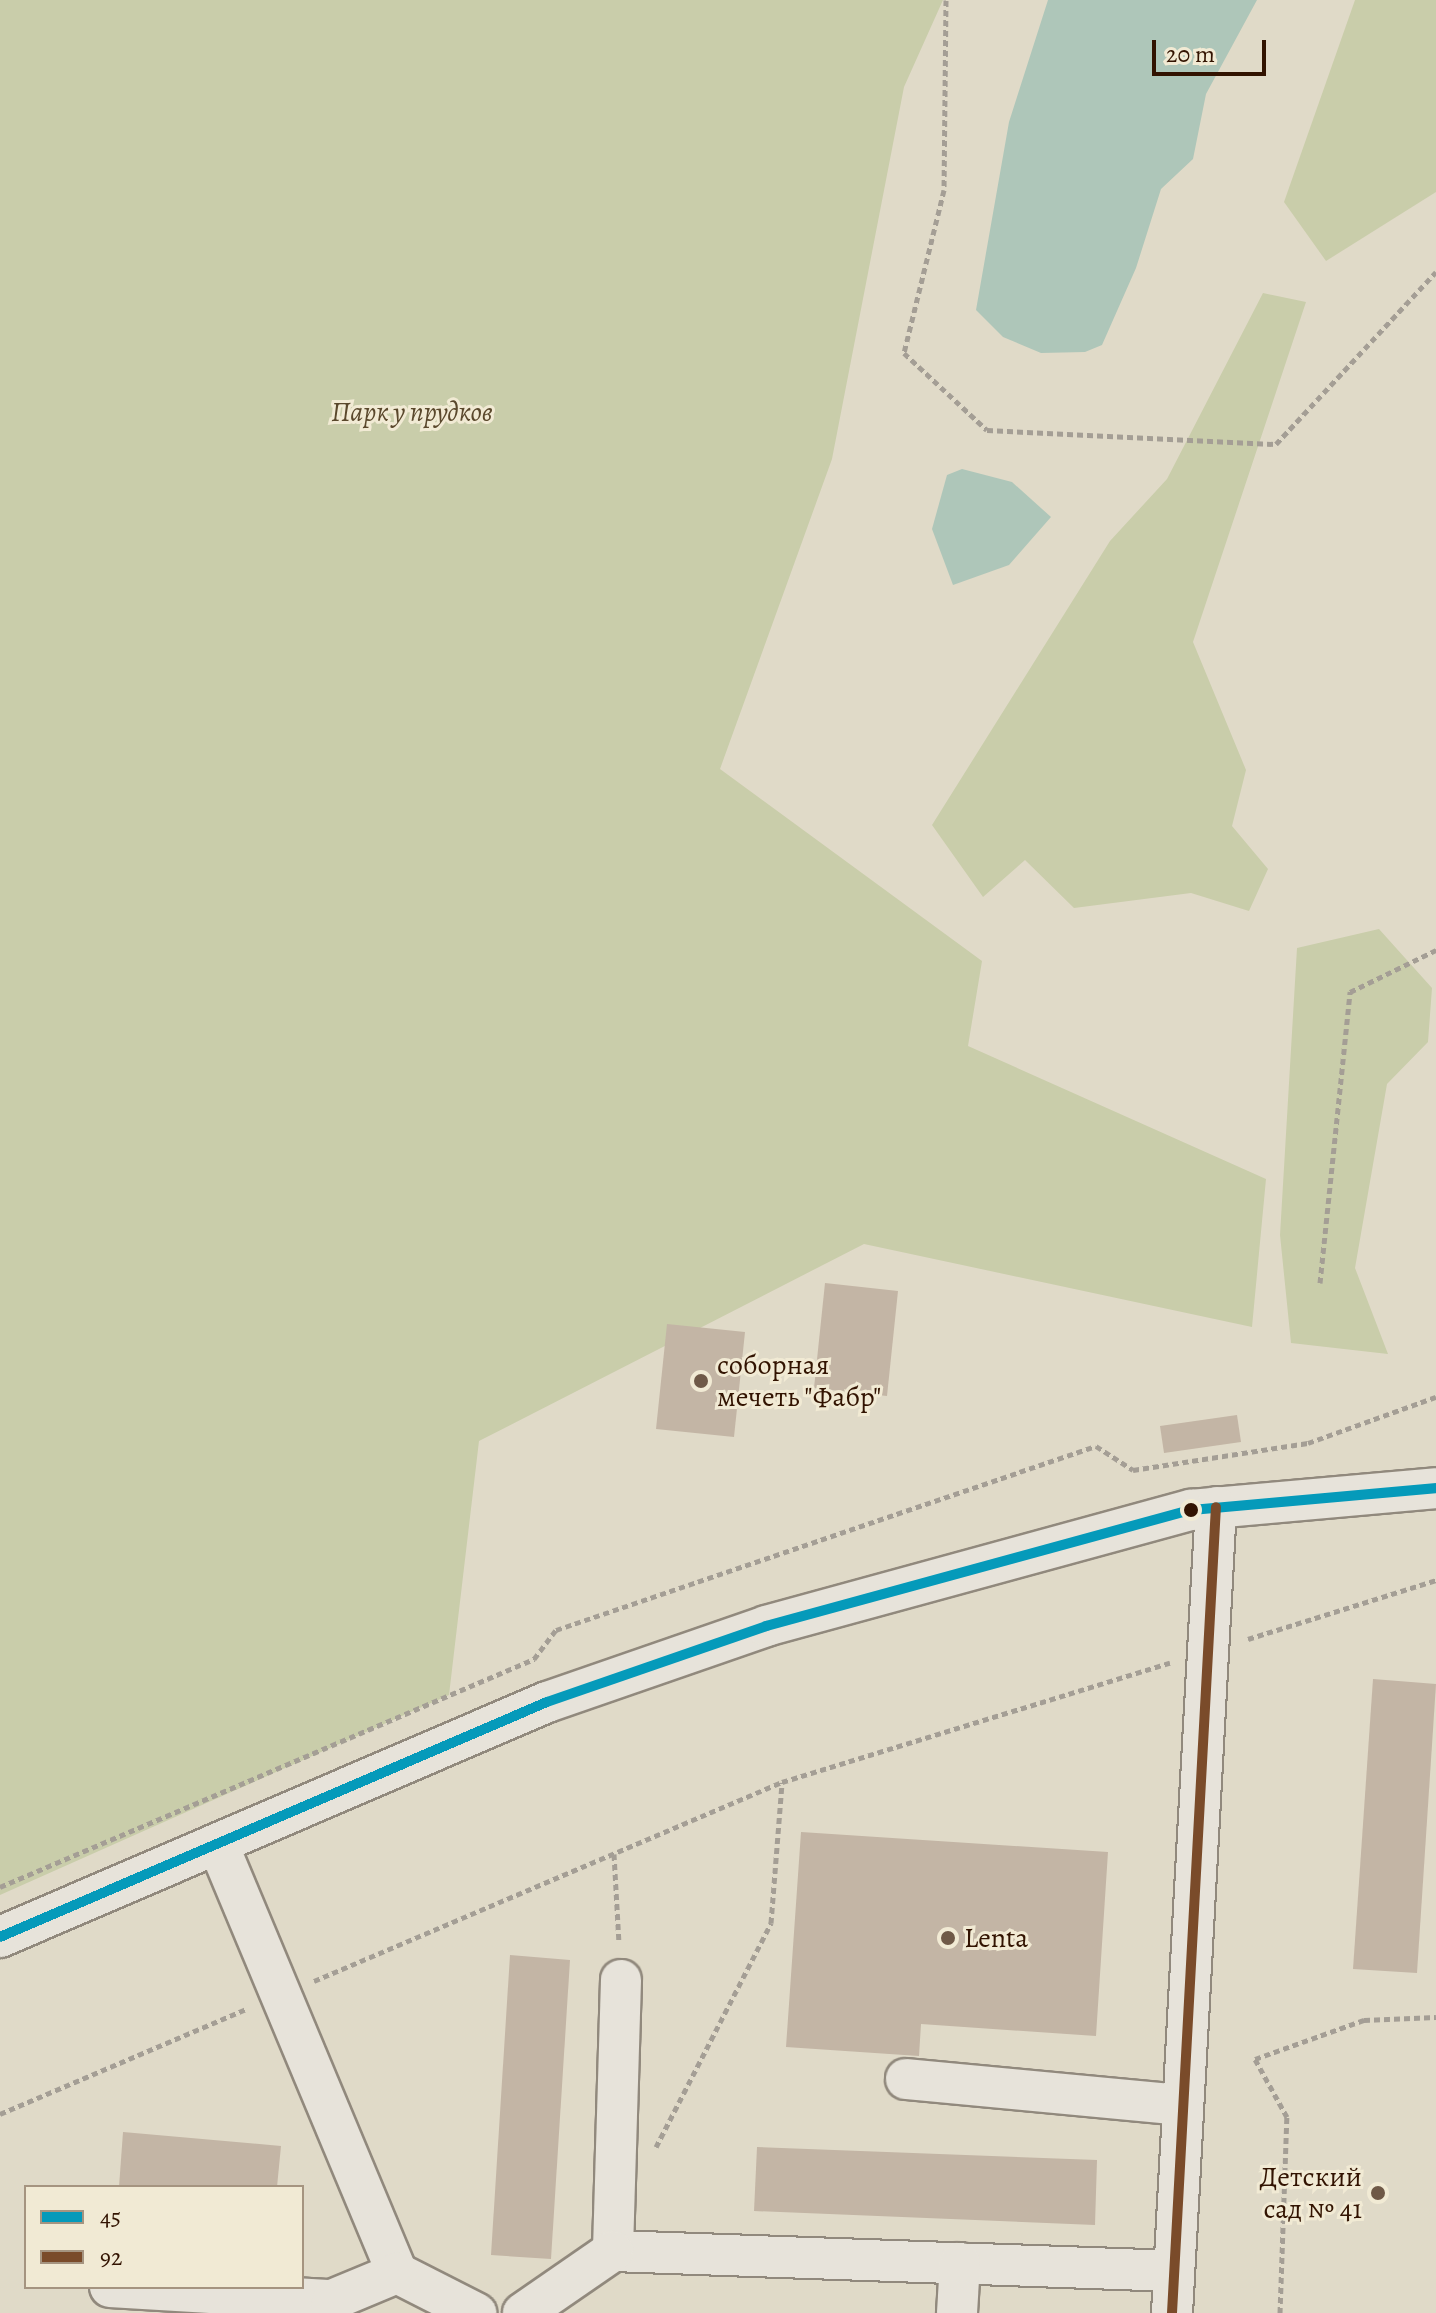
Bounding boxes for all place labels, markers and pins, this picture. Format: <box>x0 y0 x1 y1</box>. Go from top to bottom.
place label: соборная мечеть "Фабр" <box>717 1348 882 1414</box>
marker: соборная мечеть "Фабр" <box>692 1372 710 1390</box>
unlabelled marker <box>1183 1502 1199 1518</box>
place label: Lenta <box>964 1921 1028 1955</box>
marker: Lenta <box>939 1929 957 1947</box>
place label: Детский сад № 41 <box>1259 2160 1362 2226</box>
marker: Детский сад № 41 <box>1369 2184 1387 2202</box>

